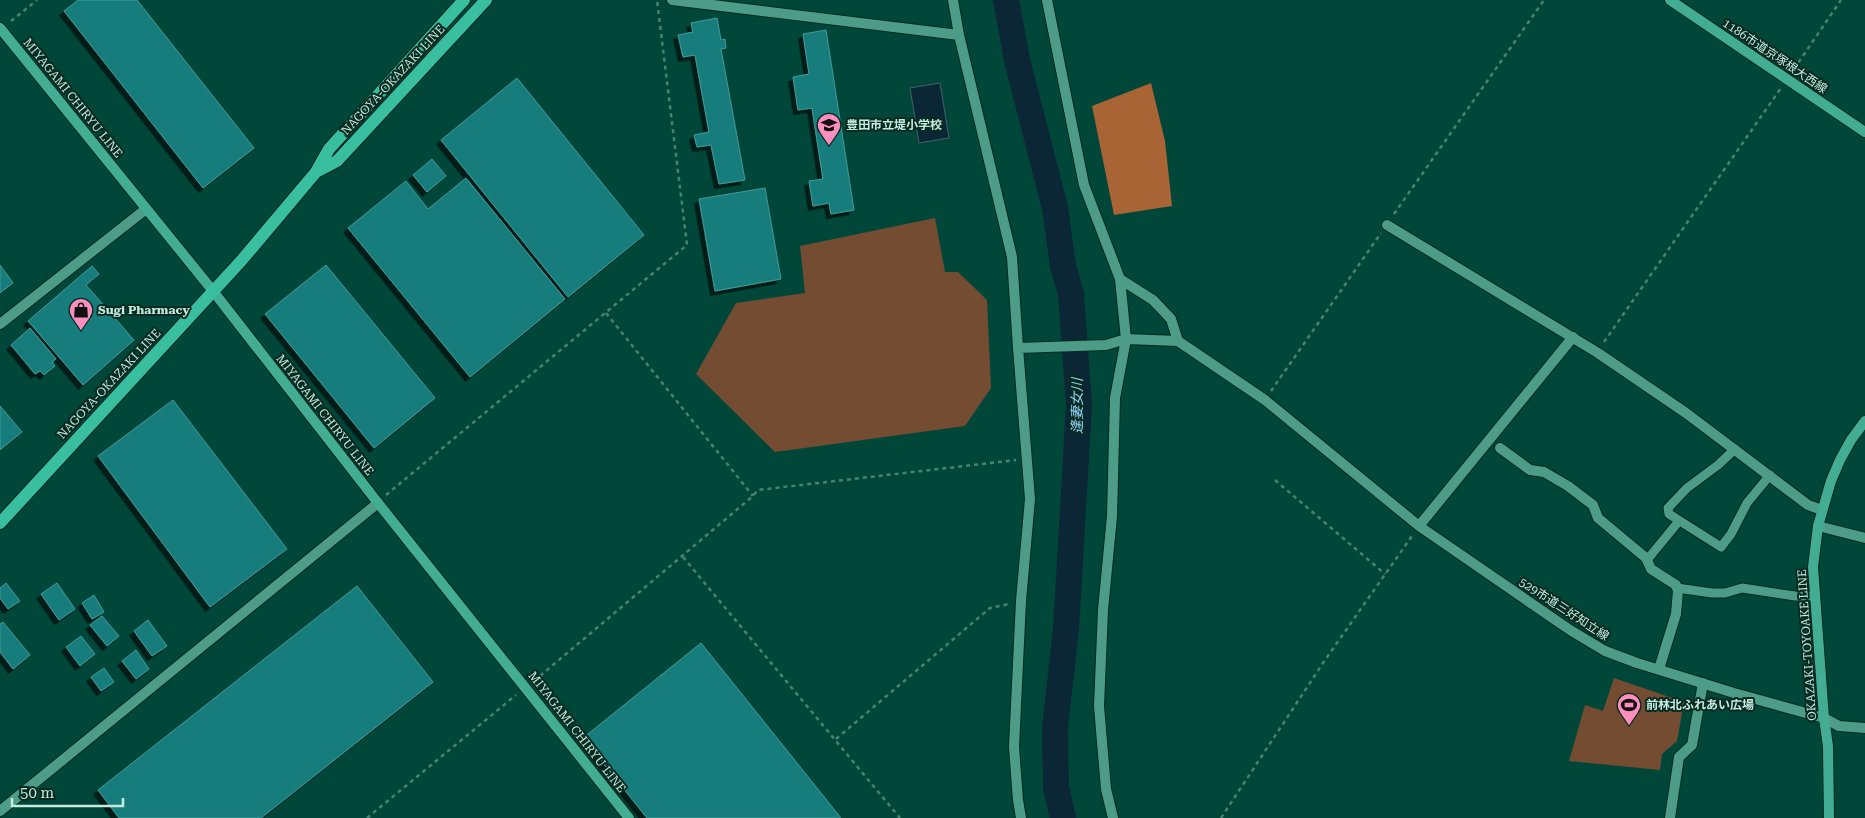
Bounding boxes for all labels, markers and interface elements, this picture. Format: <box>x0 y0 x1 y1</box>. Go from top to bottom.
street label: 1186市道京塚根大西線 <box>1720 16 1830 96</box>
street label: NAGOYA-OKAZAKI LINE <box>338 22 448 138</box>
street label: MIYAGAMI CHIRYU LINE <box>21 36 125 160</box>
school or university icon: 豊田市立堤小学校 <box>816 112 842 146</box>
place label: 豊田市立堤小学校 <box>846 118 942 132</box>
shop icon: Sugi Pharmacy <box>68 297 94 331</box>
place label: Sugi Pharmacy <box>98 303 190 317</box>
street label: NAGOYA-OKAZAKI LINE <box>54 326 164 442</box>
street label: MIYAGAMI CHIRYU LINE <box>273 352 377 478</box>
water label: 逢妻女川 <box>1069 376 1085 434</box>
street label: OKAZAKI-TOYOAKE LINE <box>1795 569 1819 721</box>
street label: 529市道三好知立線 <box>1517 575 1611 643</box>
street label: MIYAGAMI CHIRYU LINE <box>525 669 629 795</box>
sports icon: 前林北ふれあい広場 <box>1616 692 1642 726</box>
place label: 前林北ふれあい広場 <box>1646 698 1754 712</box>
scale bar <box>12 776 124 808</box>
text: 50 m <box>20 784 55 802</box>

